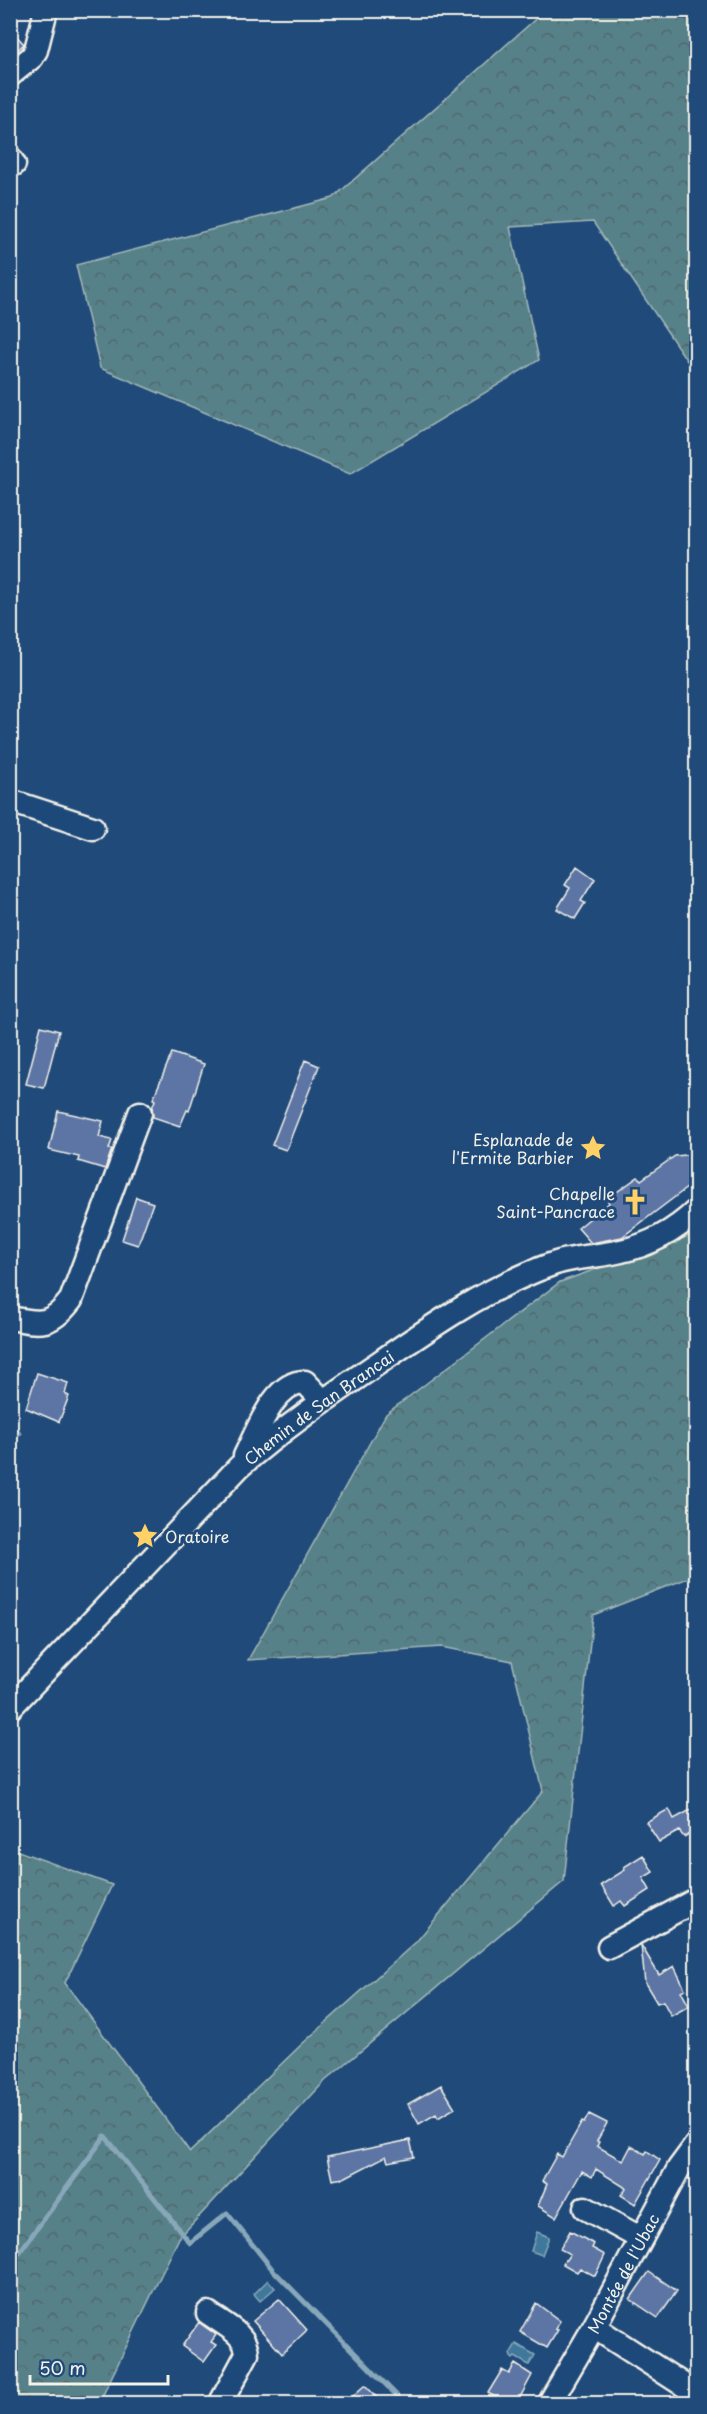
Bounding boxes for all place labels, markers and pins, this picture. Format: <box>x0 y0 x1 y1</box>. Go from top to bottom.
place label: Esplanade de l'Ermite Barbier <box>451 1127 574 1169</box>
place icon: Esplanade de l'Ermite Barbier <box>578 1133 608 1163</box>
place label: Chapelle Saint-Pancrace <box>496 1181 615 1223</box>
church icon: Chapelle Saint-Pancrace <box>620 1187 650 1217</box>
place icon: Oratoire <box>130 1521 160 1551</box>
place label: Oratoire <box>165 1524 229 1548</box>

